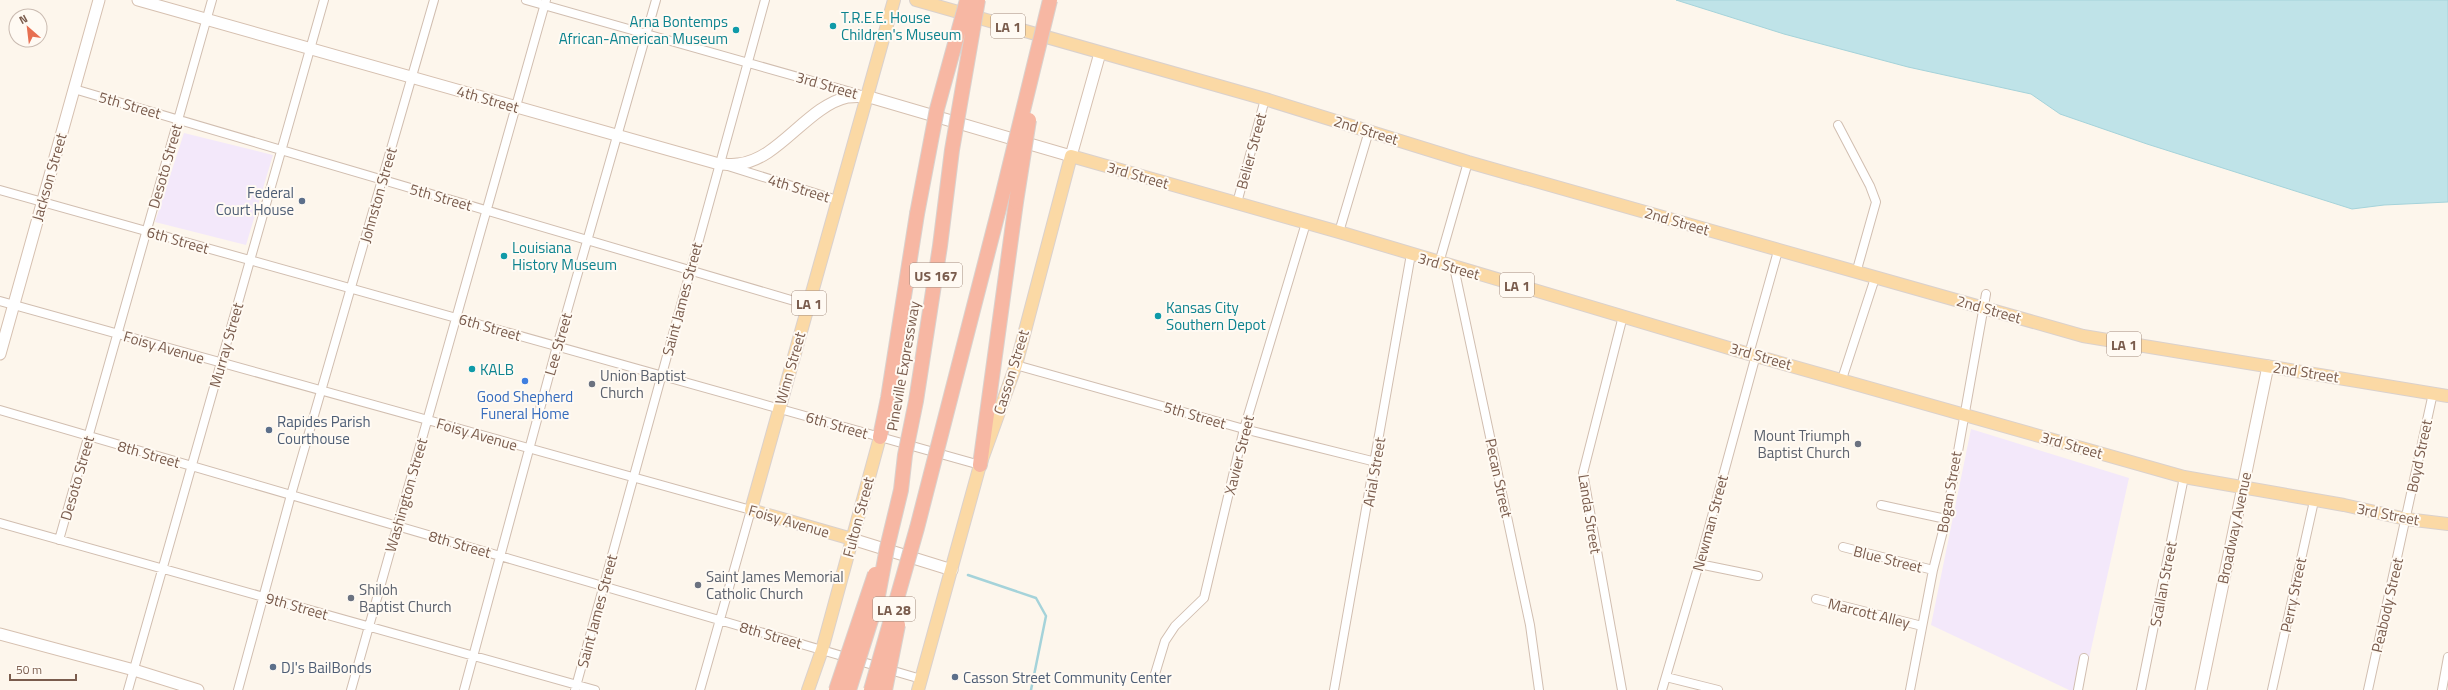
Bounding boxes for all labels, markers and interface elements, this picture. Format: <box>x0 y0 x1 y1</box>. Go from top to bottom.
place label: T.R.E.E. House Children's Museum <box>841 6 961 46</box>
north arrow <box>8 8 48 48</box>
text: N <box>16 10 30 28</box>
place label: Arna Bontemps African-American Museum <box>559 10 728 50</box>
road number: LA 1 <box>991 14 1025 38</box>
marker: T.R.E.E. House Children's Museum <box>828 21 838 31</box>
marker: Arna Bontemps African-American Museum <box>731 25 741 35</box>
street label: 3rd Street <box>793 65 861 105</box>
street label: 4th Street <box>454 79 522 119</box>
street label: 5th Street <box>96 85 164 125</box>
street label: 2nd Street <box>1331 109 1402 151</box>
street label: Belier Street <box>1230 110 1272 192</box>
street label: Desoto Street <box>142 120 188 211</box>
street label: Jackson Street <box>25 130 73 224</box>
street label: Johnston Street <box>353 144 403 246</box>
street label: 3rd Street <box>1104 155 1172 195</box>
street label: 4th Street <box>765 168 834 209</box>
street label: 5th Street <box>407 177 475 217</box>
place label: Federal Court House <box>216 181 294 221</box>
marker: Federal Court House <box>297 196 307 206</box>
street label: 2nd Street <box>1642 201 1713 241</box>
street label: 6th Street <box>144 220 212 260</box>
place label: Louisiana History Museum <box>512 236 617 276</box>
street label: Saint James Street <box>656 239 708 358</box>
street label: 3rd Street <box>1415 246 1483 286</box>
marker: Louisiana History Museum <box>499 251 509 261</box>
road number: US 167 <box>910 263 962 287</box>
road number: LA 1 <box>1500 273 1534 297</box>
street label: 2nd Street <box>1954 289 2025 329</box>
road number: LA 1 <box>792 291 826 315</box>
place label: Kansas City Southern Depot <box>1166 296 1266 336</box>
street label: Murray Street <box>203 299 249 390</box>
street label: Pineville Expressway <box>880 299 926 433</box>
street label: 6th Street <box>456 307 524 347</box>
street label: Lee Street <box>538 309 578 378</box>
marker: Kansas City Southern Depot <box>1153 311 1163 321</box>
street label: Foisy Avenue <box>121 324 207 370</box>
street label: Casson Street <box>987 326 1035 417</box>
street label: Winn Street <box>769 328 812 407</box>
road number: LA 1 <box>2107 332 2141 356</box>
street label: 3rd Street <box>1727 336 1795 376</box>
street label: 2nd Street <box>2271 355 2341 389</box>
place label: KALB <box>480 358 514 381</box>
marker: KALB <box>467 364 477 374</box>
place label: Union Baptist Church <box>600 364 686 404</box>
marker: Good Shepherd Funeral Home <box>520 376 530 386</box>
marker: Union Baptist Church <box>587 379 597 389</box>
place label: Good Shepherd Funeral Home <box>477 385 573 425</box>
street label: 5th Street <box>1161 395 1229 435</box>
street label: 6th Street <box>803 405 871 445</box>
place label: Rapides Parish Courthouse <box>277 410 371 450</box>
street label: Foisy Avenue <box>434 411 520 457</box>
street label: Xavier Street <box>1218 412 1260 497</box>
street label: Boyd Street <box>2400 417 2438 495</box>
place label: Mount Triumph Baptist Church <box>1753 424 1850 464</box>
marker: Rapides Parish Courthouse <box>264 425 274 435</box>
street label: 3rd Street <box>2038 425 2106 465</box>
street label: Desoto Street <box>54 432 100 523</box>
street label: 8th Street <box>115 434 183 474</box>
street label: Washington Street <box>379 434 434 555</box>
street label: Arial Street <box>1357 435 1392 509</box>
street label: Pecan Street <box>1479 436 1519 520</box>
marker: Mount Triumph Baptist Church <box>1853 439 1863 449</box>
street label: Bogan Street <box>1931 449 1968 535</box>
street label: Broadway Avenue <box>2211 470 2257 586</box>
street label: Newman Street <box>1686 471 1734 574</box>
street label: Landa Street <box>1572 473 1608 556</box>
street label: Fulton Street <box>836 474 880 560</box>
street label: 3rd Street <box>2355 497 2422 531</box>
street label: Foisy Avenue <box>746 498 832 544</box>
street label: 8th Street <box>426 524 494 564</box>
street label: Blue Street <box>1851 539 1926 579</box>
street label: Scallan Street <box>2143 539 2183 629</box>
street label: Saint James Street <box>571 551 623 670</box>
street label: Peabody Street <box>2365 554 2409 655</box>
street label: Perry Street <box>2274 555 2312 635</box>
place label: Saint James Memorial Catholic Church <box>706 565 844 605</box>
place label: Shiloh Baptist Church <box>359 578 452 618</box>
marker: Saint James Memorial Catholic Church <box>693 580 703 590</box>
street label: 9th Street <box>263 586 331 626</box>
street label: Marcott Alley <box>1826 592 1912 634</box>
marker: Shiloh Baptist Church <box>346 593 356 603</box>
road number: LA 28 <box>873 597 915 621</box>
street label: 8th Street <box>737 615 805 655</box>
scale bar <box>10 656 76 682</box>
place label: DJ's BailBonds <box>281 656 372 679</box>
text: 50 m <box>16 660 42 679</box>
marker: DJ's BailBonds <box>268 662 278 672</box>
place label: Casson Street Community Center <box>963 666 1172 689</box>
marker: Casson Street Community Center <box>950 672 960 682</box>

